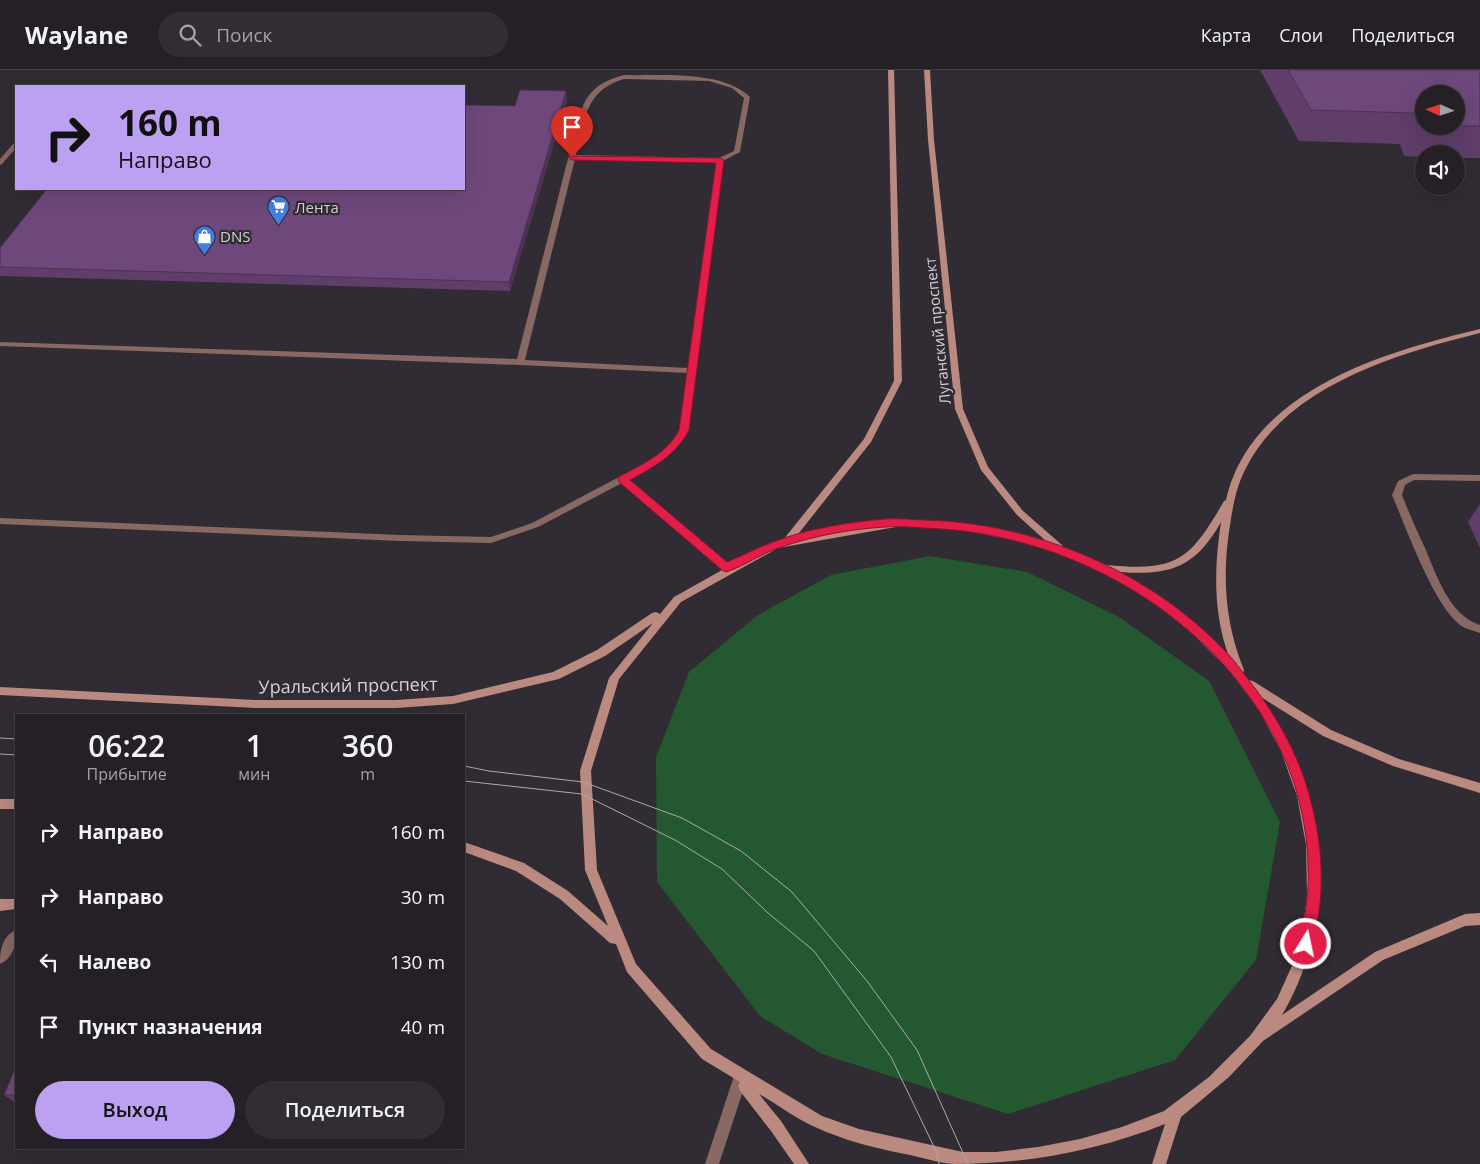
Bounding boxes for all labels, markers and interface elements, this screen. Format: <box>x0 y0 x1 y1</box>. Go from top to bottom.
search box <box>158 12 508 57</box>
text: Waylane <box>25 18 128 51</box>
icon: search <box>176 21 204 49</box>
text: Поиск <box>216 22 272 48</box>
text: Карта <box>1201 23 1251 47</box>
text: Слои <box>1279 23 1323 47</box>
text: Поделиться <box>1351 23 1455 47</box>
north arrow <box>1415 85 1465 135</box>
map controls <box>1415 85 1465 195</box>
text: 160 m <box>118 99 222 146</box>
icon: right <box>35 105 100 170</box>
pin <box>551 106 593 157</box>
icon: arrive <box>558 113 586 141</box>
text: Направо <box>118 144 212 174</box>
button: sound <box>1415 145 1465 195</box>
supermarket icon: Лента <box>267 195 291 226</box>
place label: Лента <box>295 197 339 217</box>
shop icon: DNS <box>192 224 216 255</box>
place label: DNS <box>220 226 250 246</box>
street label: Луганский проспект <box>919 257 955 405</box>
street label: Уральский проспект <box>258 671 438 699</box>
text: 06:22 <box>88 725 165 766</box>
text: 1 <box>246 725 263 766</box>
text: 360 <box>342 725 393 766</box>
text: Прибытие <box>87 763 167 785</box>
text: мин <box>238 763 270 785</box>
text: m <box>360 763 375 785</box>
icon: right <box>35 818 63 846</box>
text: Направо <box>78 819 164 845</box>
text: 160 m <box>390 819 445 845</box>
icon: right <box>35 883 63 911</box>
text: Направо <box>78 884 164 910</box>
text: 30 m <box>401 884 445 910</box>
position arrow <box>1279 917 1331 969</box>
icon: left <box>35 948 63 976</box>
text: Налево <box>78 949 151 975</box>
text: 130 m <box>390 949 445 975</box>
icon: arrive <box>35 1013 63 1041</box>
text: Пункт назначения <box>78 1014 263 1040</box>
text: 40 m <box>401 1014 445 1040</box>
button: Выход <box>35 1081 235 1139</box>
button: Поделиться <box>245 1081 445 1139</box>

